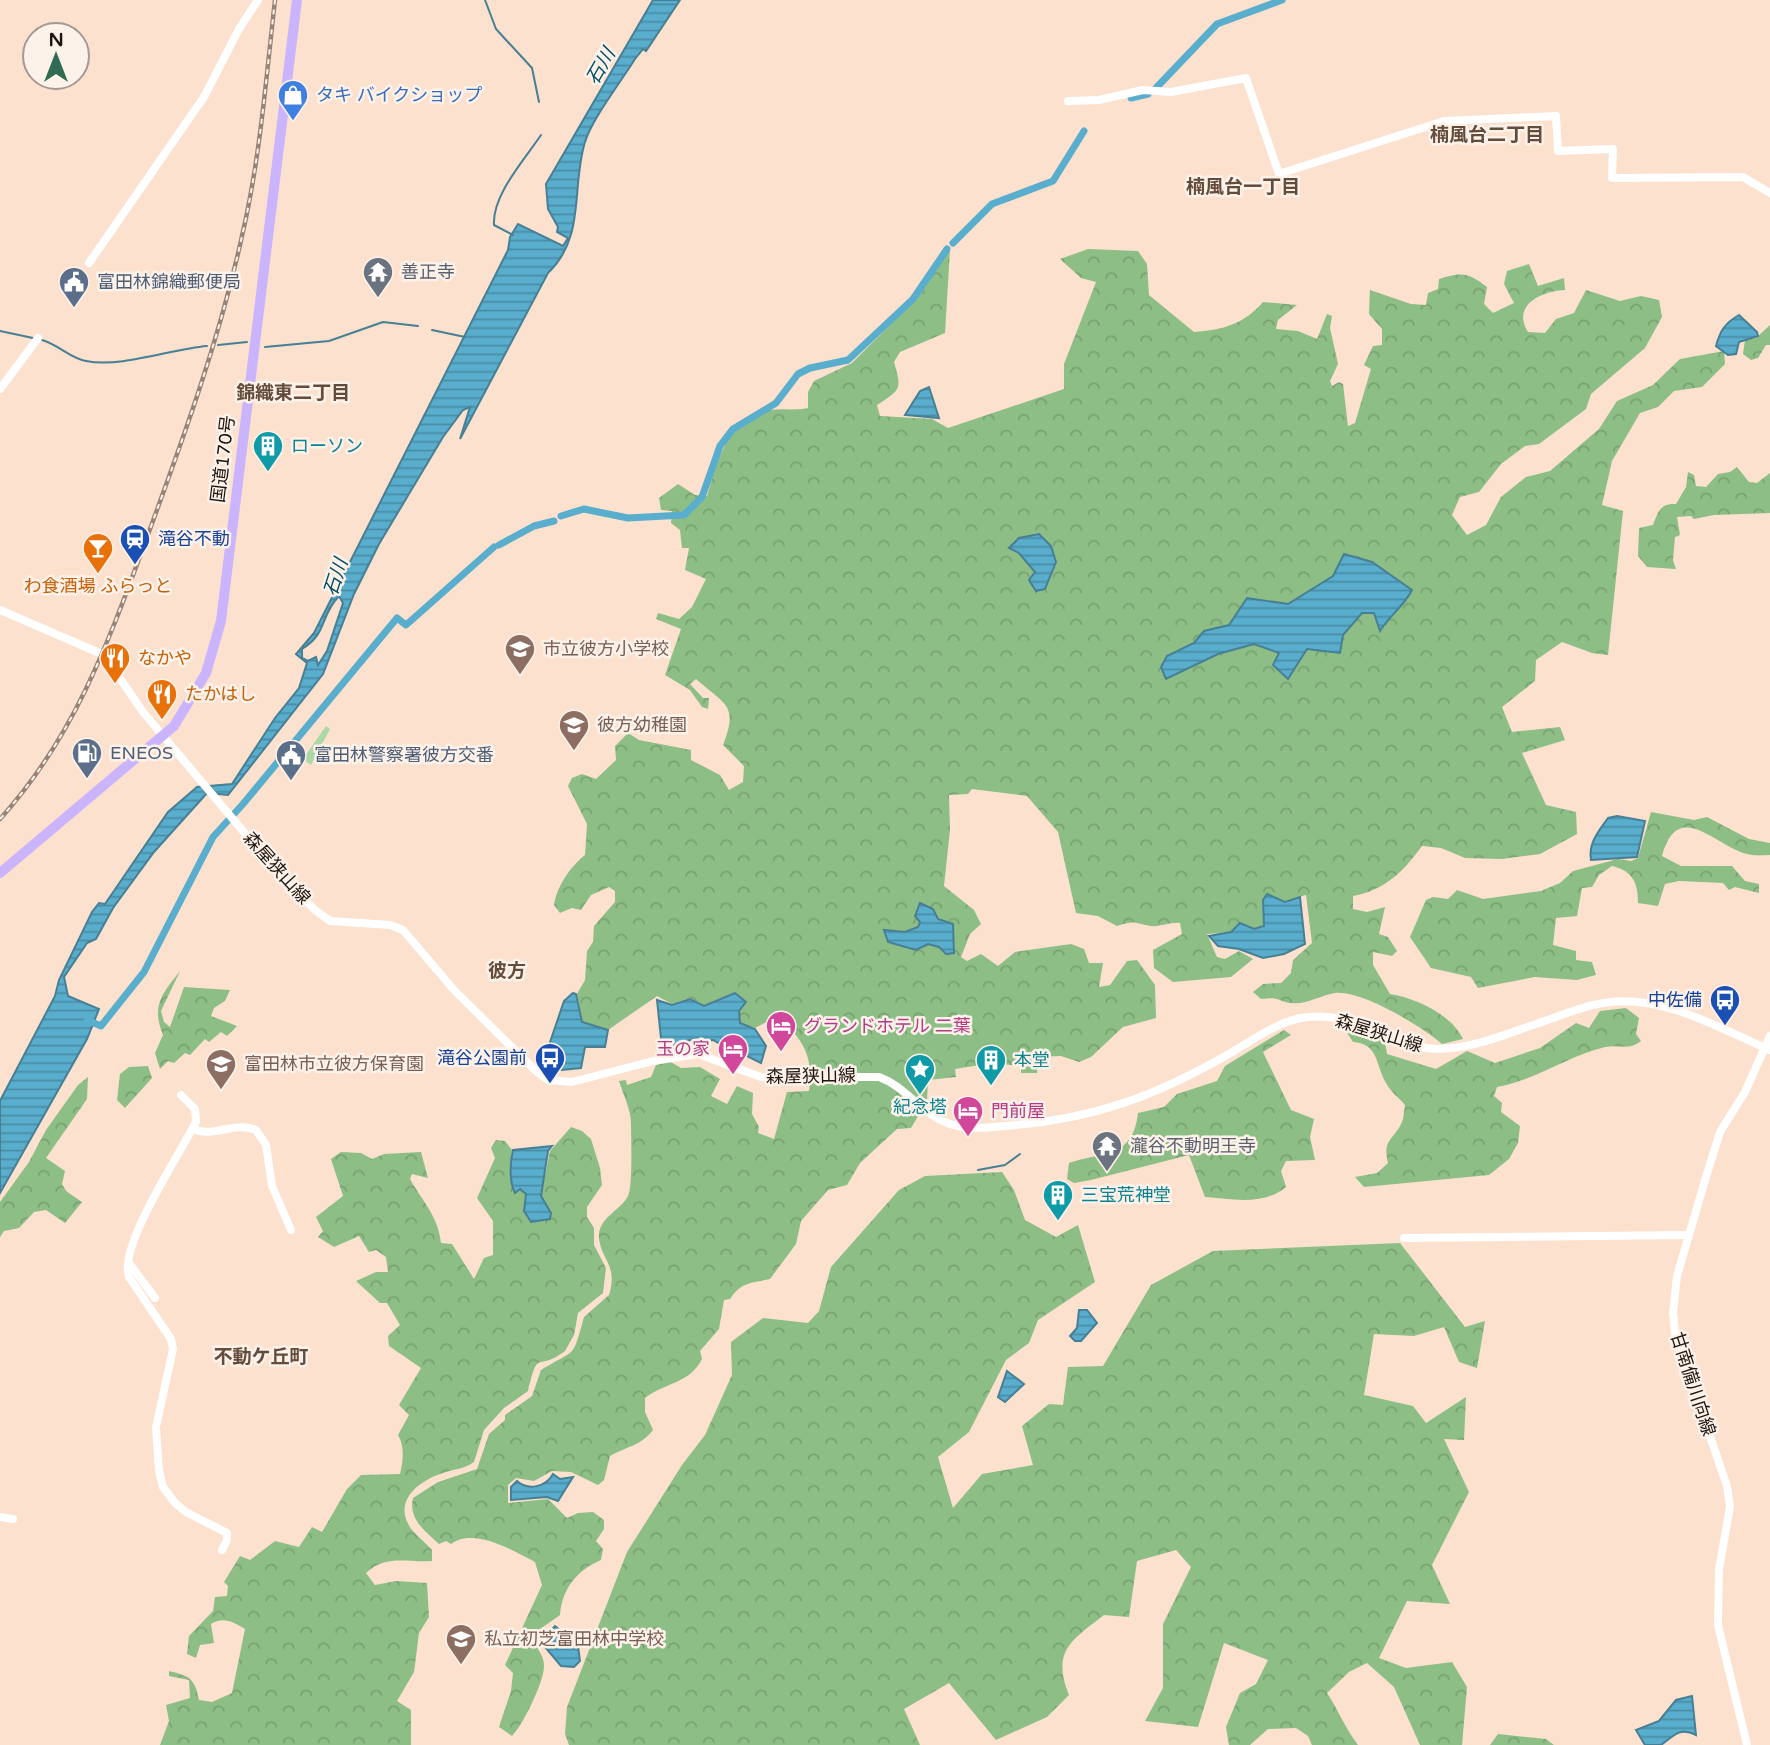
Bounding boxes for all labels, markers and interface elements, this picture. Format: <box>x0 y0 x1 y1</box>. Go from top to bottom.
north arrow <box>21 21 91 91</box>
text: N <box>48 29 64 51</box>
water label: 石川 <box>582 43 621 88</box>
shop icon: タキ バイクショップ <box>276 78 310 122</box>
place label: タキ バイクショップ <box>316 84 482 106</box>
district label: 楠風台二丁目 <box>1430 124 1544 146</box>
district label: 楠風台一丁目 <box>1186 176 1300 198</box>
temple icon: 善正寺 <box>361 255 395 299</box>
place label: 善正寺 <box>401 261 455 283</box>
public building icon: 富田林錦織郵便局 <box>57 265 91 309</box>
place label: 富田林錦織郵便局 <box>97 271 241 293</box>
district label: 錦織東二丁目 <box>236 382 350 404</box>
street label: 国道170号 <box>207 414 239 504</box>
building icon: ローソン <box>251 429 285 473</box>
place label: ローソン <box>291 435 363 457</box>
station icon: 滝谷不動 <box>118 522 152 566</box>
place label: 滝谷不動 <box>158 528 230 550</box>
bar icon: わ食酒場 ふらっと <box>81 531 115 575</box>
water label: 石川 <box>320 554 353 599</box>
place label: わ食酒場 ふらっと <box>24 575 172 597</box>
school or university icon: 市立彼方小学校 <box>503 632 537 676</box>
place label: 市立彼方小学校 <box>543 638 669 660</box>
restaurant icon: なかや <box>98 641 132 685</box>
place label: なかや <box>138 647 192 669</box>
restaurant icon: たかはし <box>145 677 179 721</box>
place label: たかはし <box>185 683 256 705</box>
school or university icon: 彼方幼稚園 <box>557 708 591 752</box>
place label: 彼方幼稚園 <box>597 714 687 736</box>
fuel station icon: ENEOS <box>70 736 104 780</box>
public building icon: 富田林警察署彼方交番 <box>274 738 308 782</box>
place label: ENEOS <box>110 742 173 764</box>
place label: 富田林警察署彼方交番 <box>314 744 494 766</box>
street label: 森屋狭山線 <box>239 827 315 909</box>
district label: 彼方 <box>488 960 526 982</box>
bus stop icon: 中佐備 <box>1708 983 1742 1027</box>
place label: 中佐備 <box>1648 989 1702 1011</box>
hotel icon: グランドホテル 二葉 <box>764 1009 798 1053</box>
street label: 森屋狭山線 <box>1333 1009 1425 1057</box>
place label: グランドホテル 二葉 <box>804 1015 971 1037</box>
hotel icon: 玉の家 <box>716 1032 750 1076</box>
place label: 玉の家 <box>656 1038 710 1060</box>
bus stop icon: 滝谷公園前 <box>533 1041 567 1085</box>
building icon: 本堂 <box>974 1043 1008 1087</box>
school or university icon: 富田林市立彼方保育園 <box>204 1047 238 1091</box>
place label: 滝谷公園前 <box>437 1047 527 1069</box>
place label: 本堂 <box>1014 1049 1050 1071</box>
place icon: 紀念塔 <box>903 1052 937 1096</box>
place label: 富田林市立彼方保育園 <box>244 1053 424 1075</box>
street label: 森屋狭山線 <box>766 1064 856 1088</box>
hotel icon: 門前屋 <box>951 1094 985 1138</box>
place label: 紀念塔 <box>893 1096 947 1118</box>
place label: 門前屋 <box>991 1100 1045 1122</box>
temple icon: 瀧谷不動明王寺 <box>1090 1129 1124 1173</box>
place label: 瀧谷不動明王寺 <box>1130 1135 1256 1157</box>
building icon: 三宝荒神堂 <box>1041 1178 1075 1222</box>
place label: 三宝荒神堂 <box>1081 1184 1171 1206</box>
street label: 甘南備川向線 <box>1666 1329 1720 1439</box>
district label: 不動ケ丘町 <box>213 1346 309 1368</box>
school or university icon: 私立初芝富田林中学校 <box>444 1622 478 1666</box>
place label: 私立初芝富田林中学校 <box>484 1628 664 1650</box>

